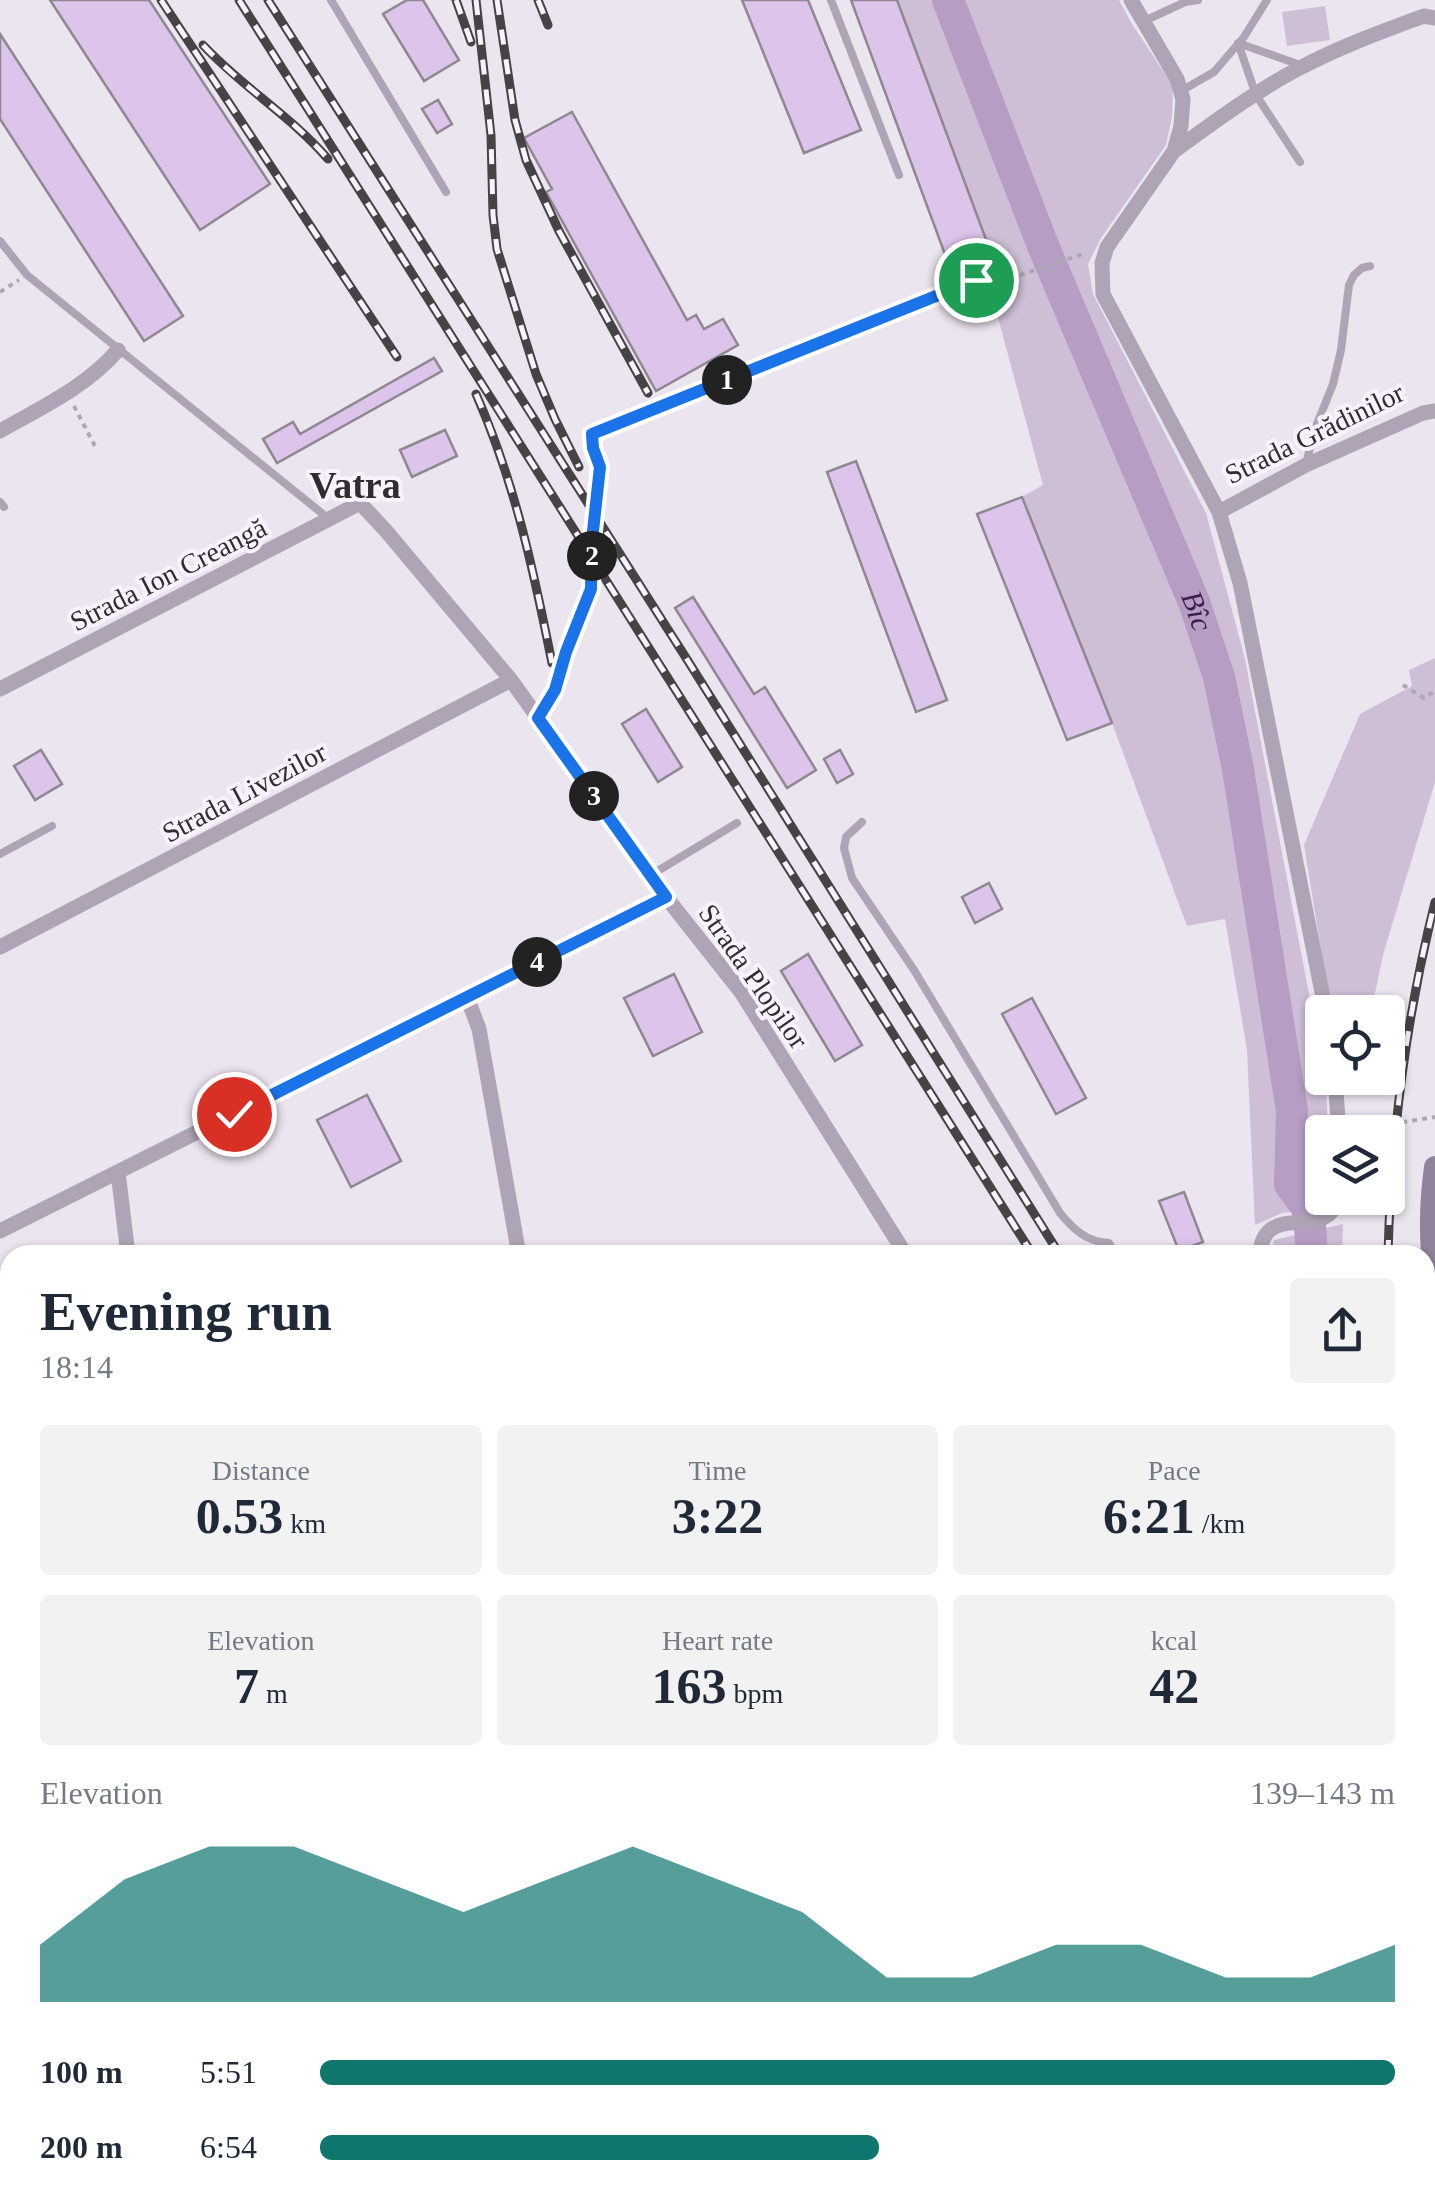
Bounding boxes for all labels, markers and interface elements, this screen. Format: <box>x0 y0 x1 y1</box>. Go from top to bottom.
pin <box>934 238 1019 323</box>
icon: arrive <box>949 253 1004 308</box>
pin: 1 <box>702 355 752 405</box>
text: 1 <box>720 364 734 395</box>
street label: Strada Grădinilor <box>1220 376 1409 490</box>
district label: Vatra <box>309 464 401 506</box>
street label: Strada Ion Creangă <box>65 511 272 637</box>
pin: 2 <box>567 531 617 581</box>
text: 2 <box>585 540 599 571</box>
water label: Bîc <box>1175 586 1219 635</box>
street label: Strada Livezilor <box>157 736 332 849</box>
pin: 3 <box>569 771 619 821</box>
text: 3 <box>587 780 601 811</box>
street label: Strada Plopilor <box>692 898 815 1055</box>
pin: 4 <box>512 937 562 987</box>
text: 4 <box>530 946 544 977</box>
map controls <box>1305 995 1405 1215</box>
button: locate <box>1305 995 1405 1095</box>
pin <box>192 1072 277 1157</box>
icon: check <box>207 1087 262 1142</box>
button: layers <box>1305 1115 1405 1215</box>
button: share <box>1290 1278 1395 1383</box>
text: Evening run <box>40 1281 332 1342</box>
text: 18:14 <box>40 1349 113 1385</box>
text: Distance <box>212 1455 310 1486</box>
text: Time <box>688 1455 747 1486</box>
text: Pace <box>1148 1455 1201 1486</box>
text: 0.53 <box>196 1488 283 1544</box>
text: 3:22 <box>672 1488 763 1544</box>
text: 6:21 <box>1103 1488 1195 1544</box>
text: km <box>283 1508 326 1539</box>
text: /km <box>1195 1508 1245 1539</box>
text: Elevation <box>207 1625 314 1656</box>
text: Heart rate <box>662 1625 773 1656</box>
text: kcal <box>1151 1625 1197 1656</box>
text: 7 <box>234 1658 259 1714</box>
text: 163 <box>652 1658 727 1714</box>
text: 42 <box>1149 1658 1199 1714</box>
text: m <box>259 1678 288 1709</box>
text: bpm <box>727 1678 783 1709</box>
text: Elevation <box>40 1775 163 1811</box>
text: 139–143 m <box>1250 1775 1395 1811</box>
text: 100 m <box>40 2054 123 2090</box>
text: 5:51 <box>200 2054 257 2090</box>
text: 200 m <box>40 2129 123 2165</box>
text: 6:54 <box>200 2129 257 2165</box>

